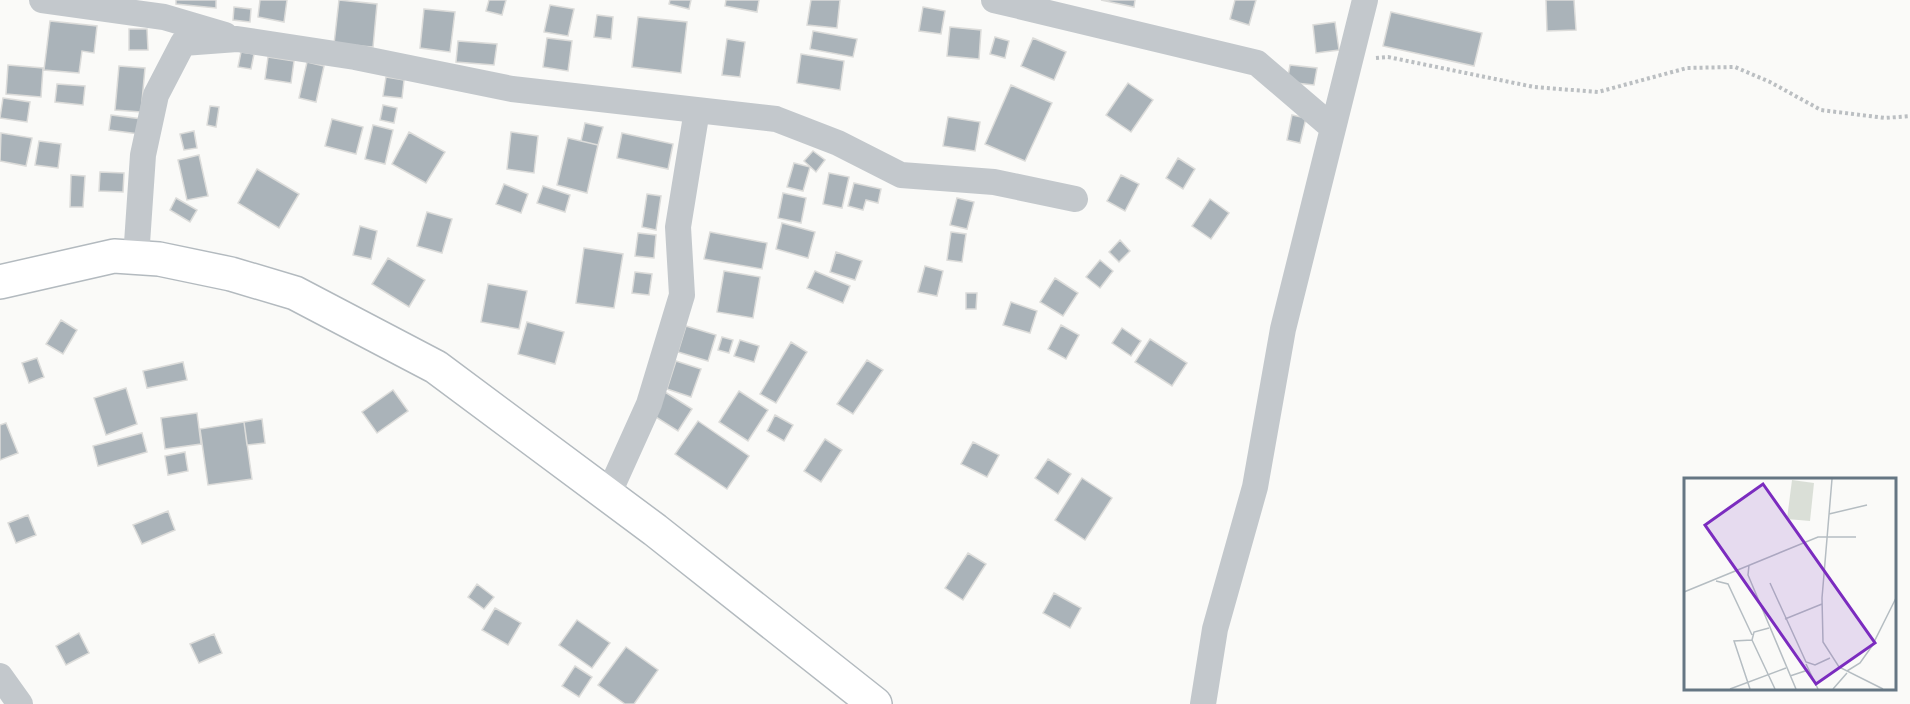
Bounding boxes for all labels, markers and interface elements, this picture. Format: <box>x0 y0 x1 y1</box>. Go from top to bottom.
inset map <box>1684 478 1895 689</box>

